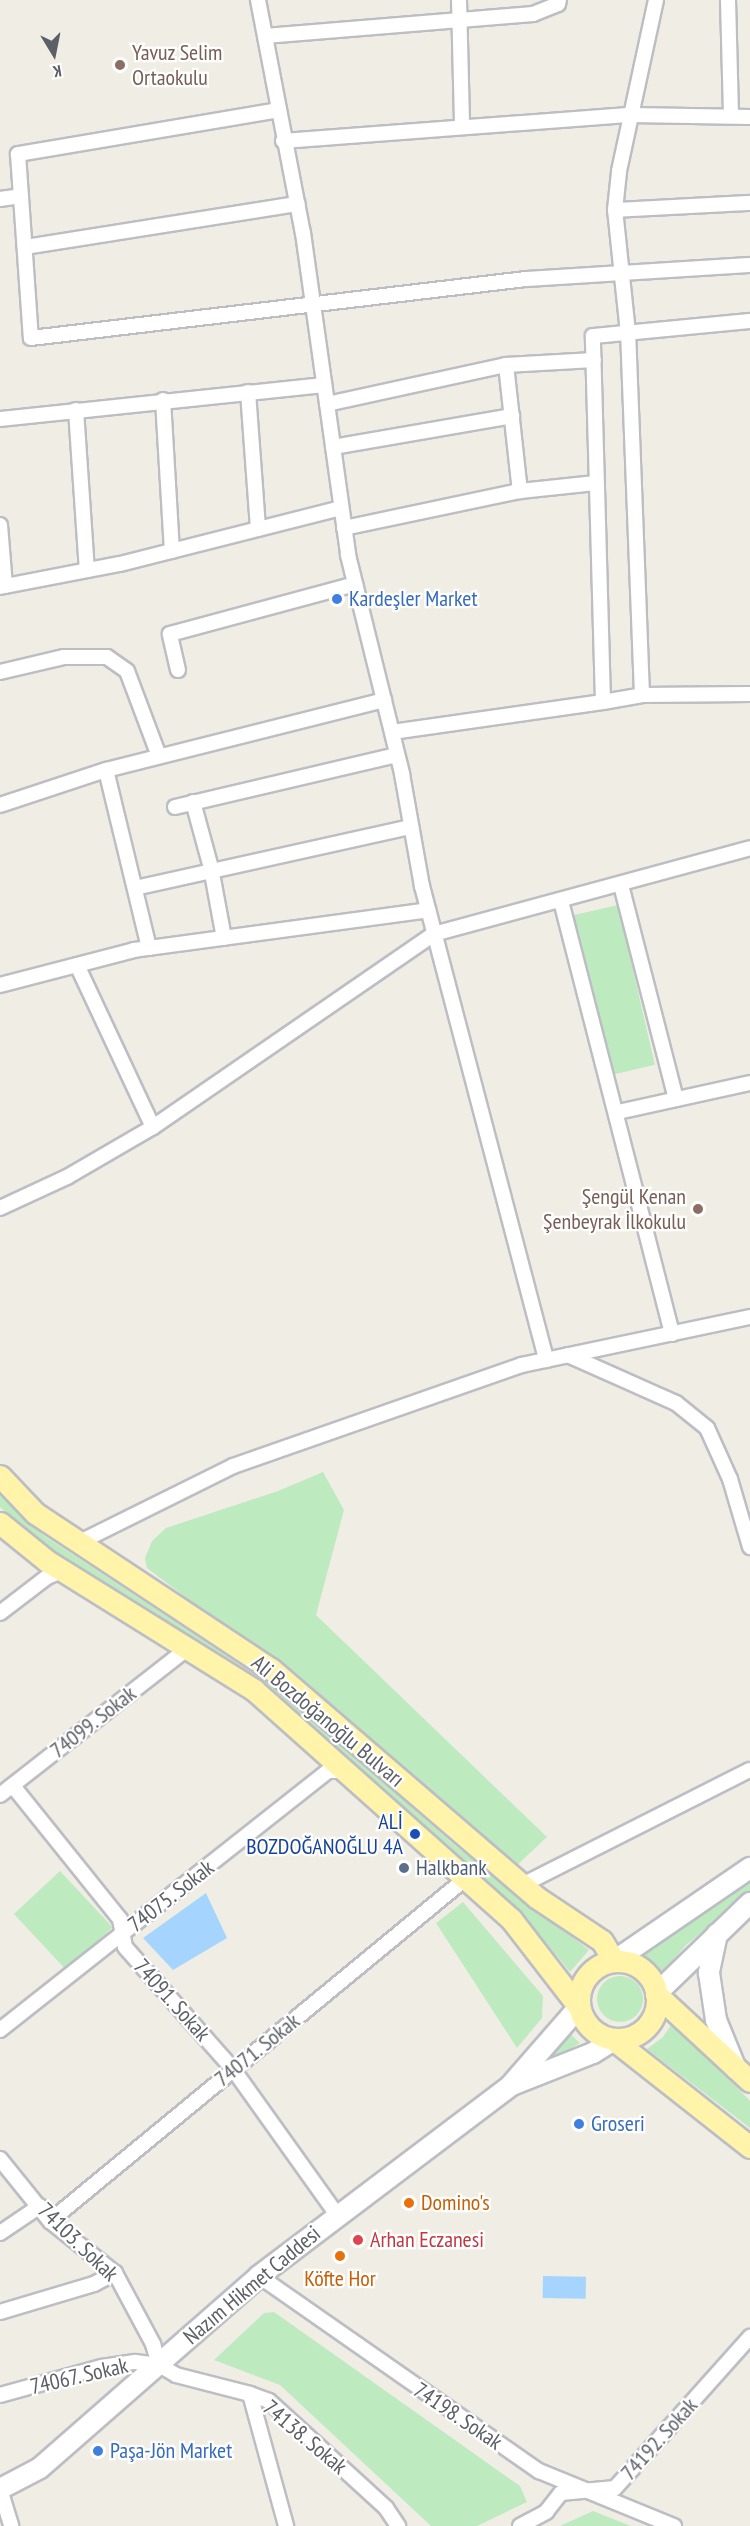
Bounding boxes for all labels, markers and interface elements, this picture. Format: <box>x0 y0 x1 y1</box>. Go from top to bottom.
north arrow <box>24 24 84 84</box>
place label: Yavuz Selim Ortaokulu <box>132 39 223 90</box>
marker: Yavuz Selim Ortaokulu <box>113 58 127 72</box>
text: K <box>51 61 63 82</box>
place label: Kardeşler Market <box>349 586 477 612</box>
marker: Kardeşler Market <box>330 592 344 606</box>
place label: Şengül Kenan Şenbeyrak İlkokulu <box>542 1183 686 1234</box>
marker: Şengül Kenan Şenbeyrak İlkokulu <box>691 1202 705 1216</box>
street label: Ali Bozdoğanoğlu Bulvarı <box>246 1650 410 1792</box>
street label: 74099. Sokak <box>44 1680 142 1764</box>
place label: ALİ BOZDOĞANOĞLU 4A <box>246 1808 403 1860</box>
marker: ALİ BOZDOĞANOĞLU 4A <box>408 1827 422 1841</box>
street label: 74075. Sokak <box>122 1854 220 1938</box>
place label: Halkbank <box>416 1855 487 1881</box>
marker: Halkbank <box>397 1861 411 1875</box>
street label: 74091. Sokak <box>128 1953 216 2047</box>
street label: 74071. Sokak <box>209 2007 305 2093</box>
place label: Groseri <box>591 2111 645 2137</box>
marker: Groseri <box>572 2117 586 2131</box>
place label: Domino's <box>421 2190 490 2216</box>
marker: Domino's <box>402 2196 416 2210</box>
street label: 74103. Sokak <box>32 2197 124 2287</box>
street label: Nazım Hikmet Caddesi <box>178 2220 326 2350</box>
place label: Arhan Eczanesi <box>370 2227 484 2253</box>
marker: Arhan Eczanesi <box>351 2233 365 2247</box>
marker: Köfte Hor <box>333 2249 347 2263</box>
place label: Köfte Hor <box>304 2266 376 2292</box>
street label: 74067. Sokak <box>27 2352 131 2400</box>
street label: 74198. Sokak <box>408 2376 508 2456</box>
street label: 74192. Sokak <box>615 2392 703 2486</box>
street label: 74138. Sokak <box>257 2394 353 2480</box>
place label: Paşa-Jön Market <box>110 2438 232 2464</box>
marker: Paşa-Jön Market <box>91 2444 105 2458</box>

